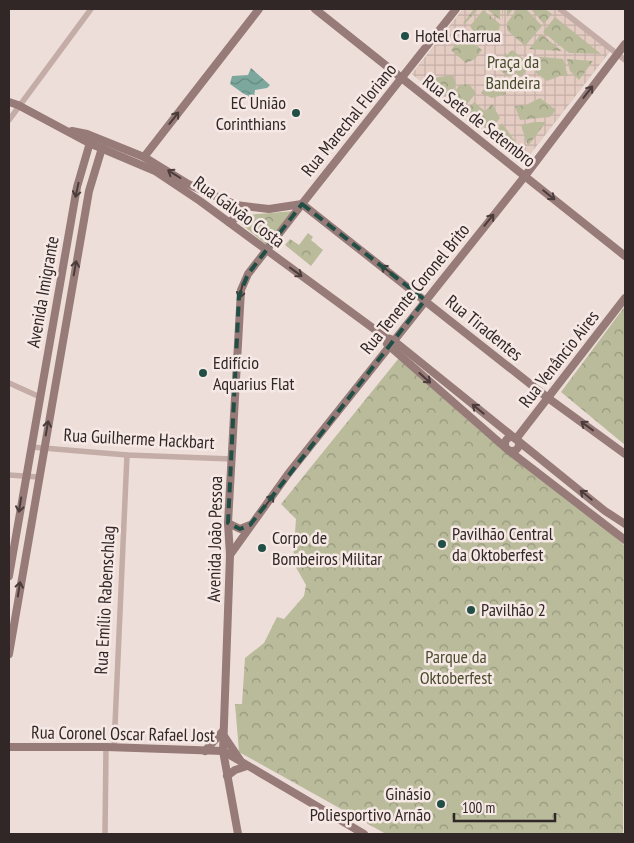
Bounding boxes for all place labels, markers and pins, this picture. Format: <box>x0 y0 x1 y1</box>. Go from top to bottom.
place label: Hotel Charrua <box>415 24 501 47</box>
marker: Hotel Charrua <box>399 30 411 42</box>
place label: EC União Corinthians <box>216 91 286 135</box>
marker: EC União Corinthians <box>290 107 302 119</box>
place label: Edifício Aquarius Flat <box>213 351 294 395</box>
marker: Edifício Aquarius Flat <box>197 367 209 379</box>
place label: Pavilhão Central da Oktoberfest <box>452 522 554 566</box>
place label: Corpo de Bombeiros Militar <box>272 526 382 570</box>
marker: Pavilhão Central da Oktoberfest <box>436 538 448 550</box>
marker: Corpo de Bombeiros Militar <box>256 542 268 554</box>
place label: Pavilhão 2 <box>481 598 546 621</box>
marker: Pavilhão 2 <box>465 604 477 616</box>
place label: Ginásio Poliesportivo Arnão <box>310 782 431 826</box>
marker: Ginásio Poliesportivo Arnão <box>435 798 447 810</box>

